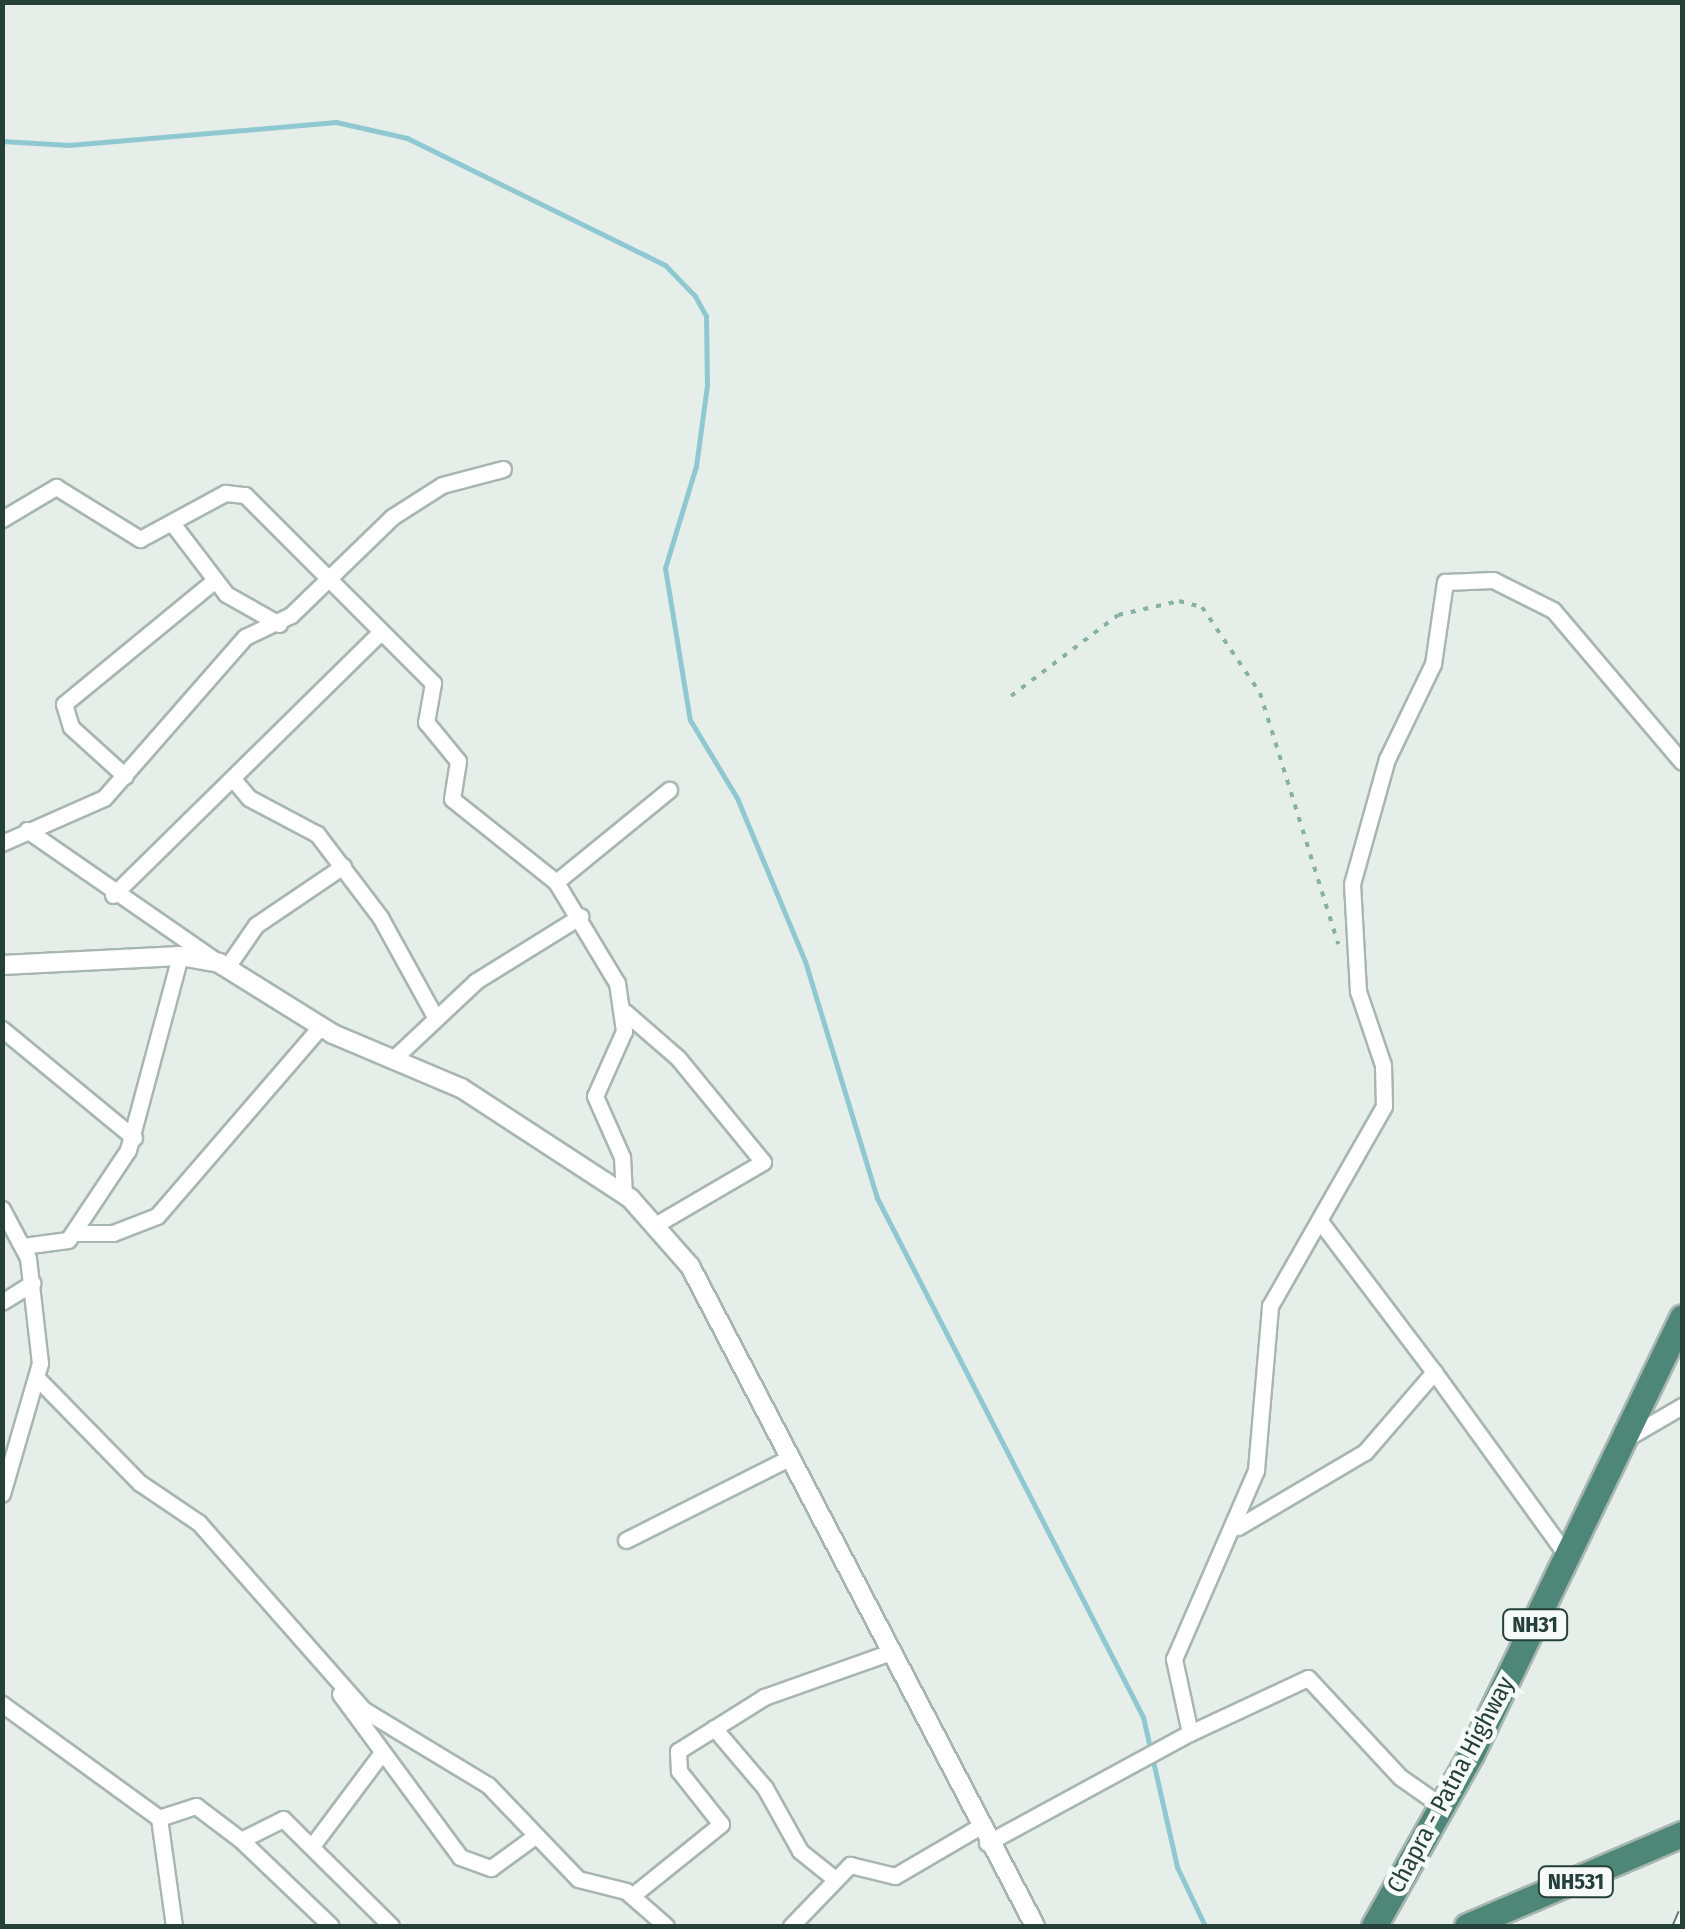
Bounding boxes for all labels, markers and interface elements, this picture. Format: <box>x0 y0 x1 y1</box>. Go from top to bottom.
road number: NH31 <box>1500 1608 1570 1642</box>
street label: Chapra - Patna Highway <box>1381 1671 1521 1899</box>
road number: NH531 <box>1536 1865 1616 1899</box>

